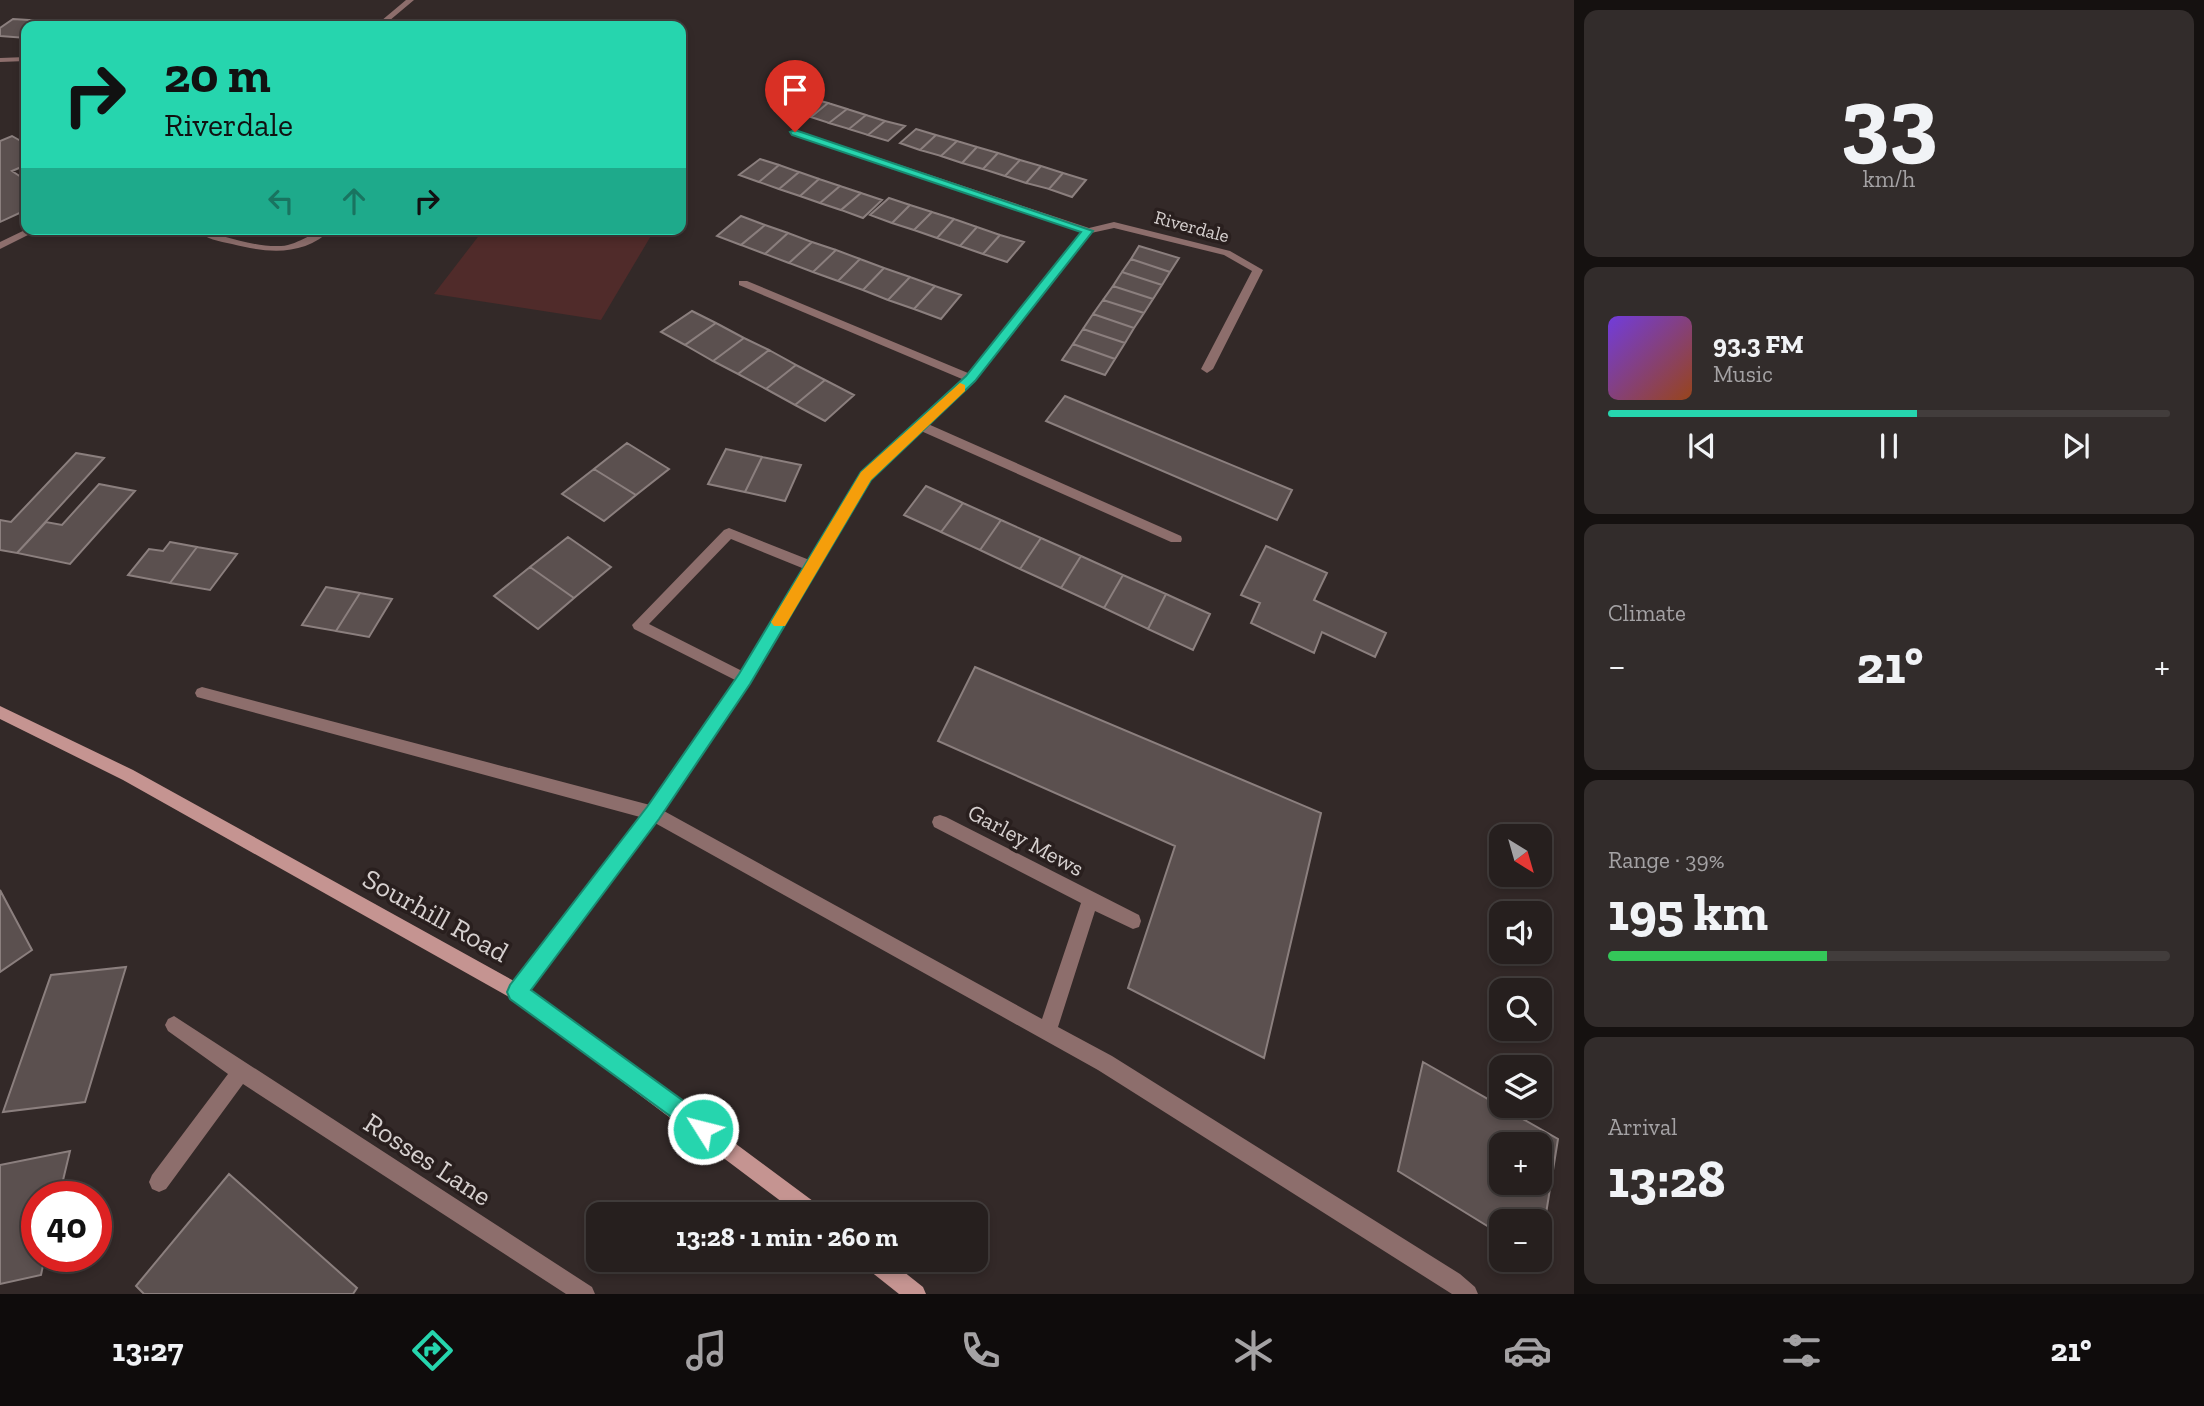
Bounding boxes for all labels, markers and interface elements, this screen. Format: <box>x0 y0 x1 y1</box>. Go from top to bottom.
text: 20 m <box>164 46 271 105</box>
icon: right <box>49 49 140 140</box>
pin <box>765 60 825 132</box>
text: 33 <box>1840 65 1938 174</box>
icon: arrive <box>776 71 814 109</box>
text: Riverdale <box>164 106 293 144</box>
text: km/h <box>1863 165 1915 193</box>
icon: left <box>262 182 300 220</box>
icon: ahead <box>335 182 373 220</box>
icon: right <box>408 182 446 220</box>
street label: Riverdale <box>1152 205 1232 248</box>
text: 93.3 FM <box>1713 328 1804 360</box>
text: Music <box>1713 360 1773 388</box>
icon: previous <box>1683 427 1721 465</box>
icon: pause <box>1870 427 1908 465</box>
icon: next <box>2057 427 2095 465</box>
text: Climate <box>1608 599 1686 627</box>
text: 21° <box>1856 634 1923 696</box>
text: − <box>1608 643 1626 689</box>
text: + <box>2154 643 2170 689</box>
street label: Garley Mews <box>963 798 1089 882</box>
north arrow <box>1489 824 1552 887</box>
map controls <box>1489 824 1552 1272</box>
text: Range · 39% <box>1608 846 1725 874</box>
street label: Sourhill Road <box>357 862 514 969</box>
text: 195 km <box>1608 881 1768 943</box>
button: sound <box>1489 901 1552 964</box>
button: search <box>1489 978 1552 1041</box>
button: layers <box>1489 1055 1552 1118</box>
position arrow <box>666 1092 740 1166</box>
street label: Rosses Lane <box>358 1106 498 1213</box>
text: Arrival <box>1608 1113 1677 1141</box>
button: + <box>1489 1132 1552 1195</box>
text: 13:28 <box>1608 1148 1726 1210</box>
speed limit sign: 40 <box>21 1181 112 1272</box>
button: − <box>1489 1209 1552 1272</box>
text: 13:28 · 1 min · 260 m <box>676 1221 898 1253</box>
icon: directions <box>408 1326 457 1375</box>
icon: music <box>682 1326 731 1375</box>
icon: phone <box>956 1326 1005 1375</box>
icon: climate <box>1229 1326 1278 1375</box>
icon: car <box>1503 1326 1552 1375</box>
icon: filters <box>1777 1326 1826 1375</box>
text: 13:27 <box>112 1331 183 1369</box>
text: 21° <box>2050 1331 2092 1369</box>

